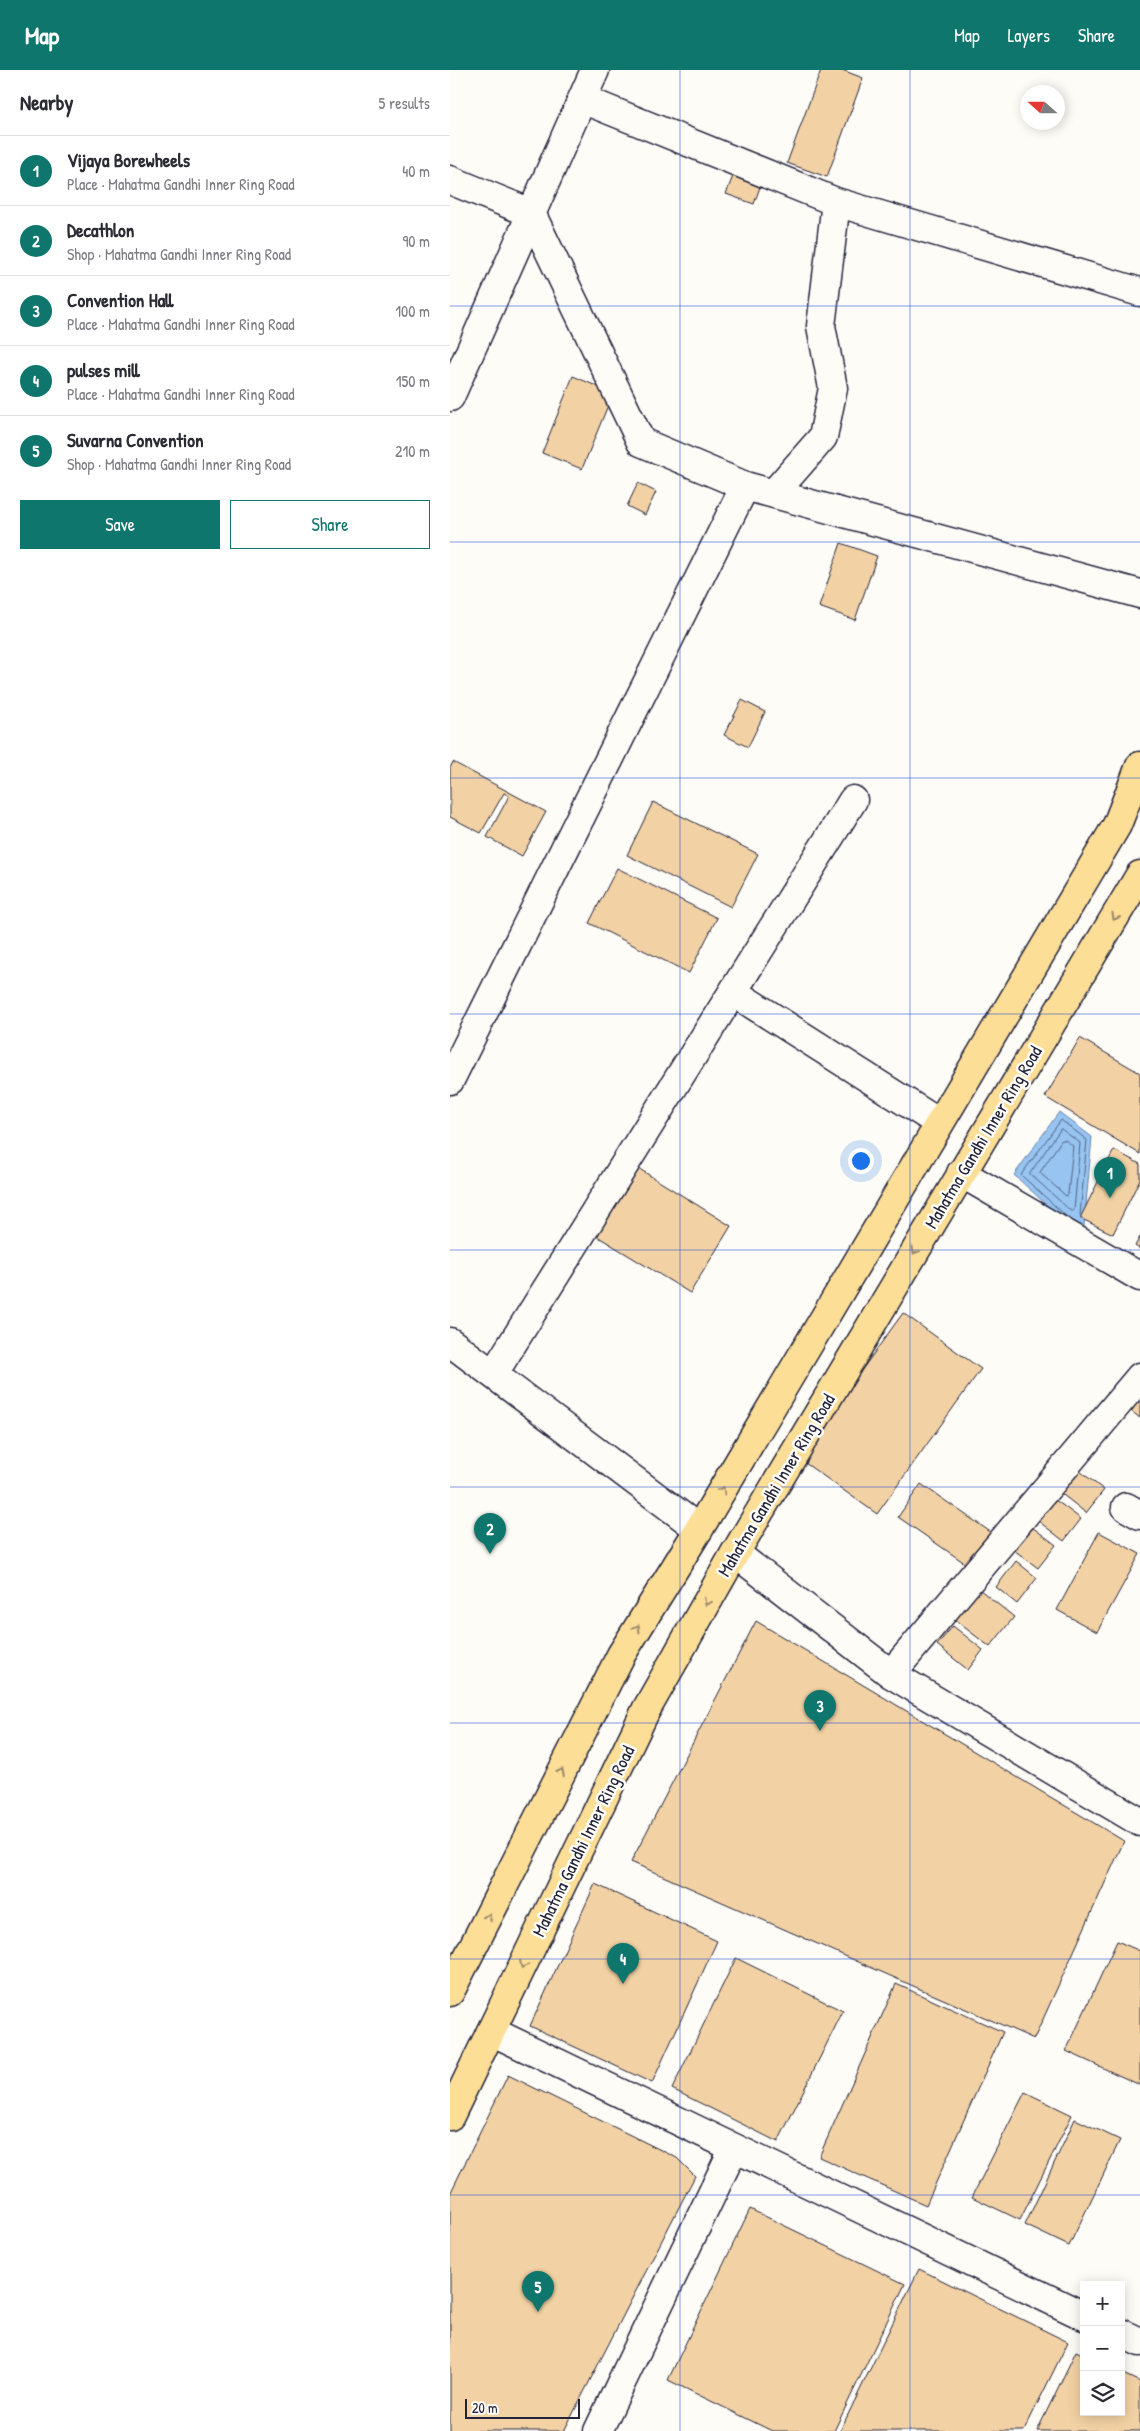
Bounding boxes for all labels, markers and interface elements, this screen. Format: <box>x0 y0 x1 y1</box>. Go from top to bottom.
text: Map <box>25 19 59 51</box>
text: Map <box>954 23 980 48</box>
text: Layers <box>1008 23 1050 48</box>
text: Share <box>1078 23 1115 48</box>
north arrow <box>1020 85 1065 130</box>
text: Nearby <box>20 88 73 117</box>
text: 5 results <box>379 92 430 114</box>
text: Vijaya Borewheels <box>67 147 190 173</box>
text: 1 <box>33 160 39 182</box>
text: 40 m <box>402 160 430 182</box>
text: Place · Mahatma Gandhi Inner Ring Road <box>67 173 294 195</box>
text: Decathlon <box>67 217 134 243</box>
text: 2 <box>32 230 40 252</box>
text: 90 m <box>402 230 430 252</box>
text: Shop · Mahatma Gandhi Inner Ring Road <box>67 243 291 265</box>
text: Convention Hall <box>67 287 173 313</box>
text: 3 <box>32 300 40 322</box>
text: 100 m <box>395 300 430 322</box>
text: Place · Mahatma Gandhi Inner Ring Road <box>67 313 294 335</box>
text: pulses mill <box>67 357 140 383</box>
text: 4 <box>33 370 39 392</box>
text: 150 m <box>396 370 430 392</box>
text: Place · Mahatma Gandhi Inner Ring Road <box>67 383 294 405</box>
text: Suvarna Convention <box>67 427 204 453</box>
text: 5 <box>33 440 39 462</box>
text: 210 m <box>395 440 430 462</box>
text: Shop · Mahatma Gandhi Inner Ring Road <box>67 453 291 475</box>
button: Save <box>20 500 220 549</box>
button: Share <box>230 500 430 549</box>
one-way arrow <box>1112 912 1122 921</box>
street label: Mahatma Gandhi Inner Ring Road <box>918 1041 1048 1233</box>
your location <box>848 1148 874 1174</box>
pin: 1 <box>1094 1157 1126 1198</box>
one-way arrow <box>911 1246 921 1255</box>
street label: Mahatma Gandhi Inner Ring Road <box>711 1389 841 1581</box>
one-way arrow <box>715 1486 725 1495</box>
pin: 2 <box>474 1513 506 1554</box>
one-way arrow <box>703 1597 713 1606</box>
one-way arrow <box>631 1625 641 1634</box>
pin: 3 <box>804 1690 836 1731</box>
street label: Mahatma Gandhi Inner Ring Road <box>526 1741 640 1941</box>
one-way arrow <box>555 1768 565 1777</box>
one-way arrow <box>482 1913 492 1922</box>
pin: 4 <box>607 1943 639 1984</box>
one-way arrow <box>518 1960 529 1969</box>
pin: 5 <box>522 2271 554 2312</box>
map controls <box>1080 2281 1125 2416</box>
button: + <box>1080 2281 1125 2326</box>
button: − <box>1080 2326 1125 2371</box>
button: layers <box>1080 2371 1125 2416</box>
scale bar <box>465 2396 580 2419</box>
text: 20 m <box>472 2398 498 2417</box>

